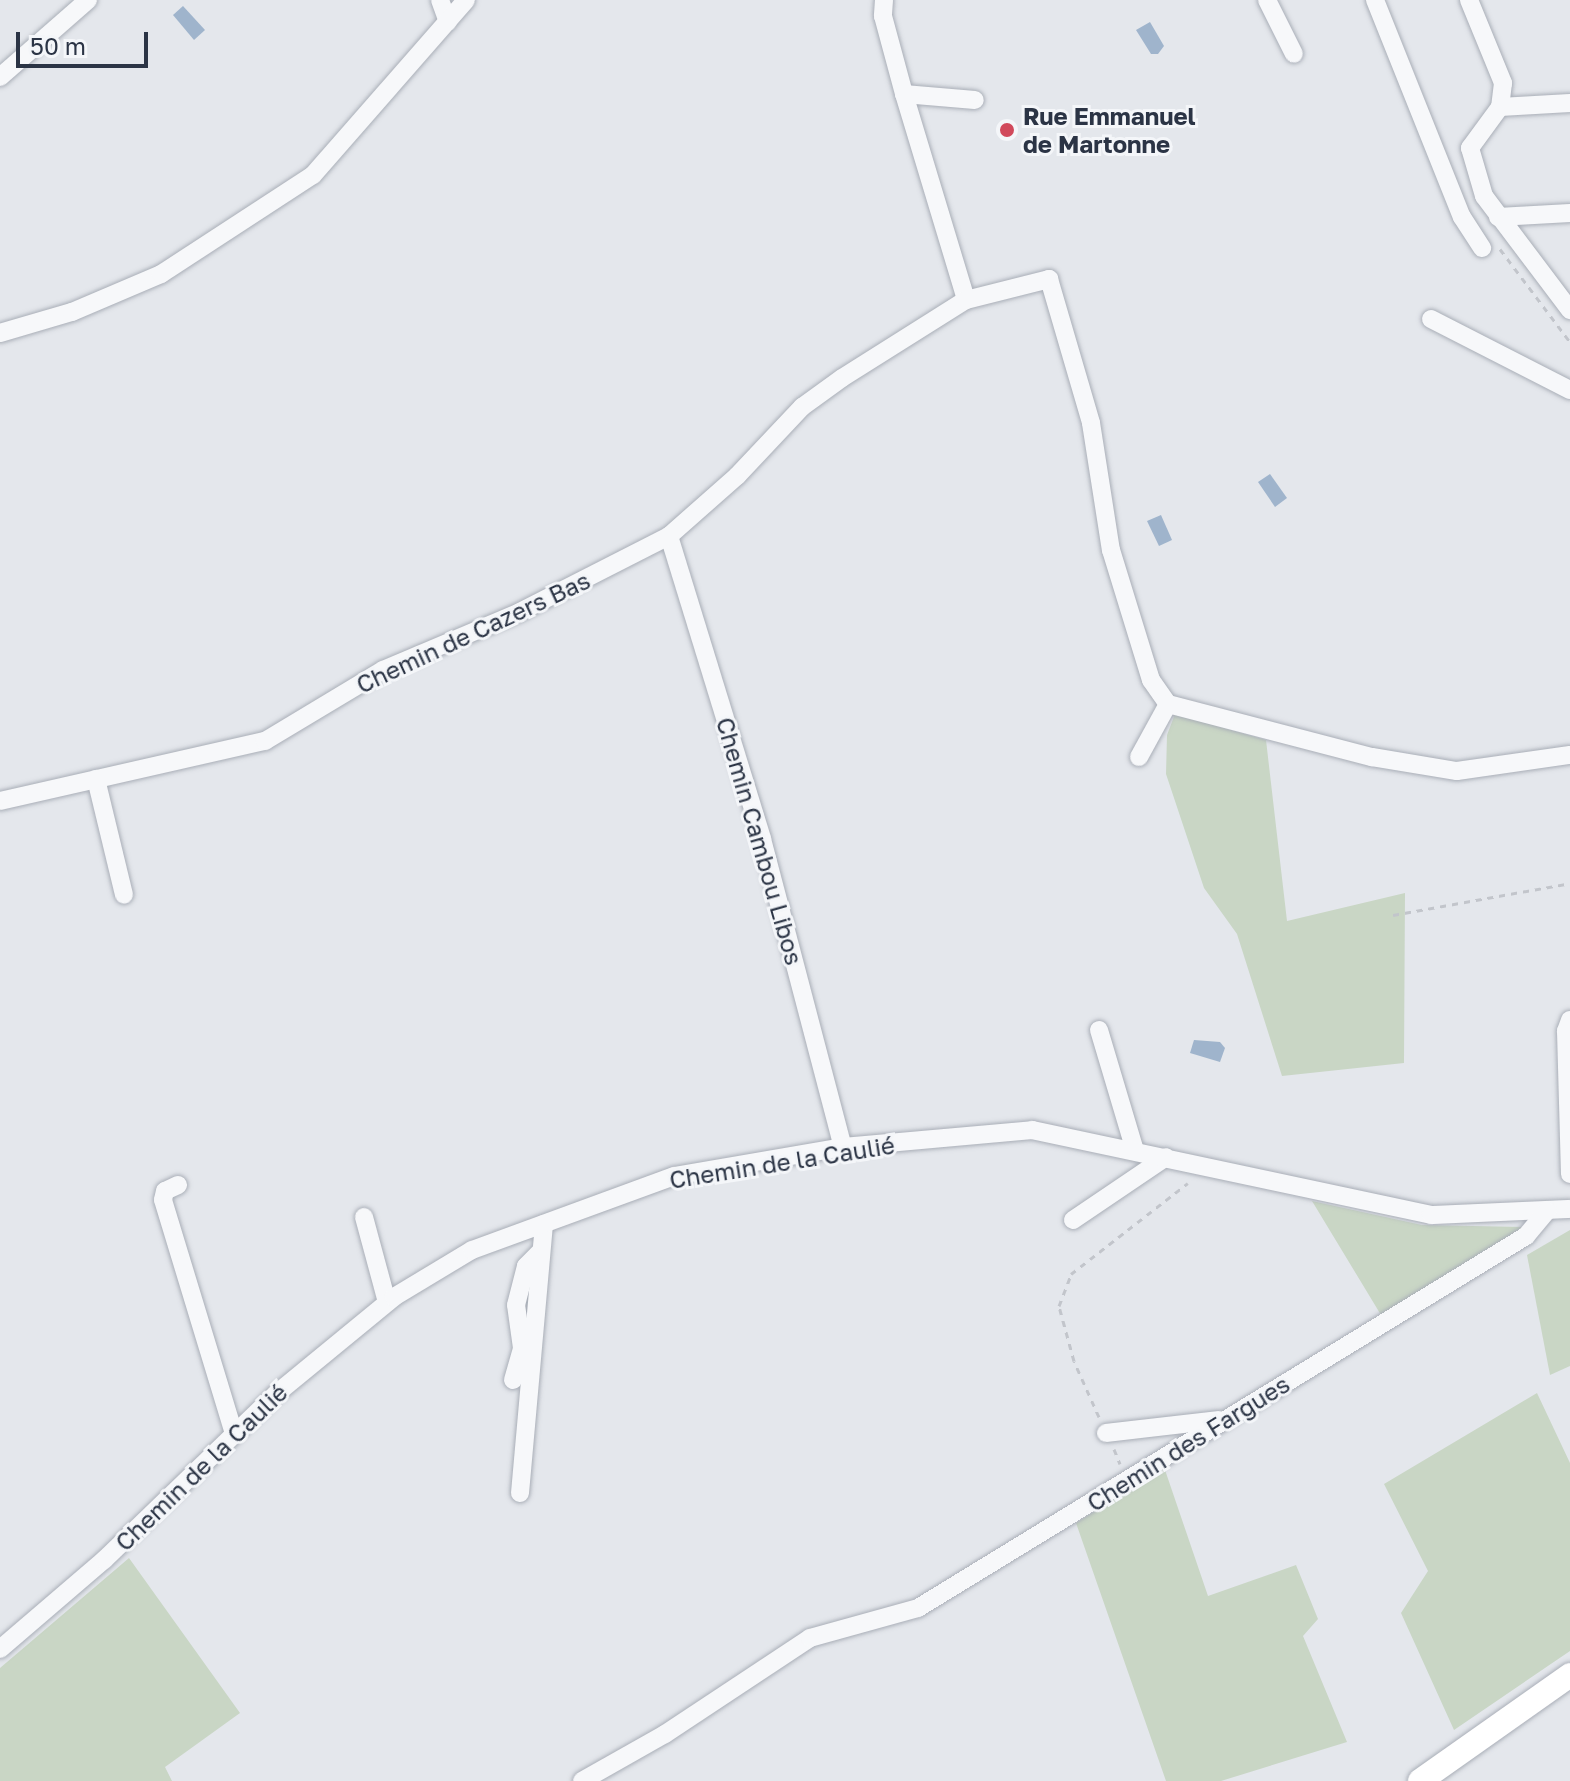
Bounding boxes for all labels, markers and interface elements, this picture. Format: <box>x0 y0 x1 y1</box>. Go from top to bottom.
scale bar <box>20 16 152 66</box>
text: 50 m <box>30 31 86 60</box>
place label: Rue Emmanuel de Martonne <box>1023 102 1196 158</box>
marker: Rue Emmanuel de Martonne <box>998 121 1016 139</box>
street label: Chemin de Cazers Bas <box>352 565 594 699</box>
street label: Chemin Cambou Libos <box>711 714 809 968</box>
street label: Chemin de la Caulié <box>667 1130 897 1194</box>
street label: Chemin des Fargues <box>1081 1369 1295 1517</box>
street label: Chemin de la Caulié <box>109 1378 293 1556</box>

